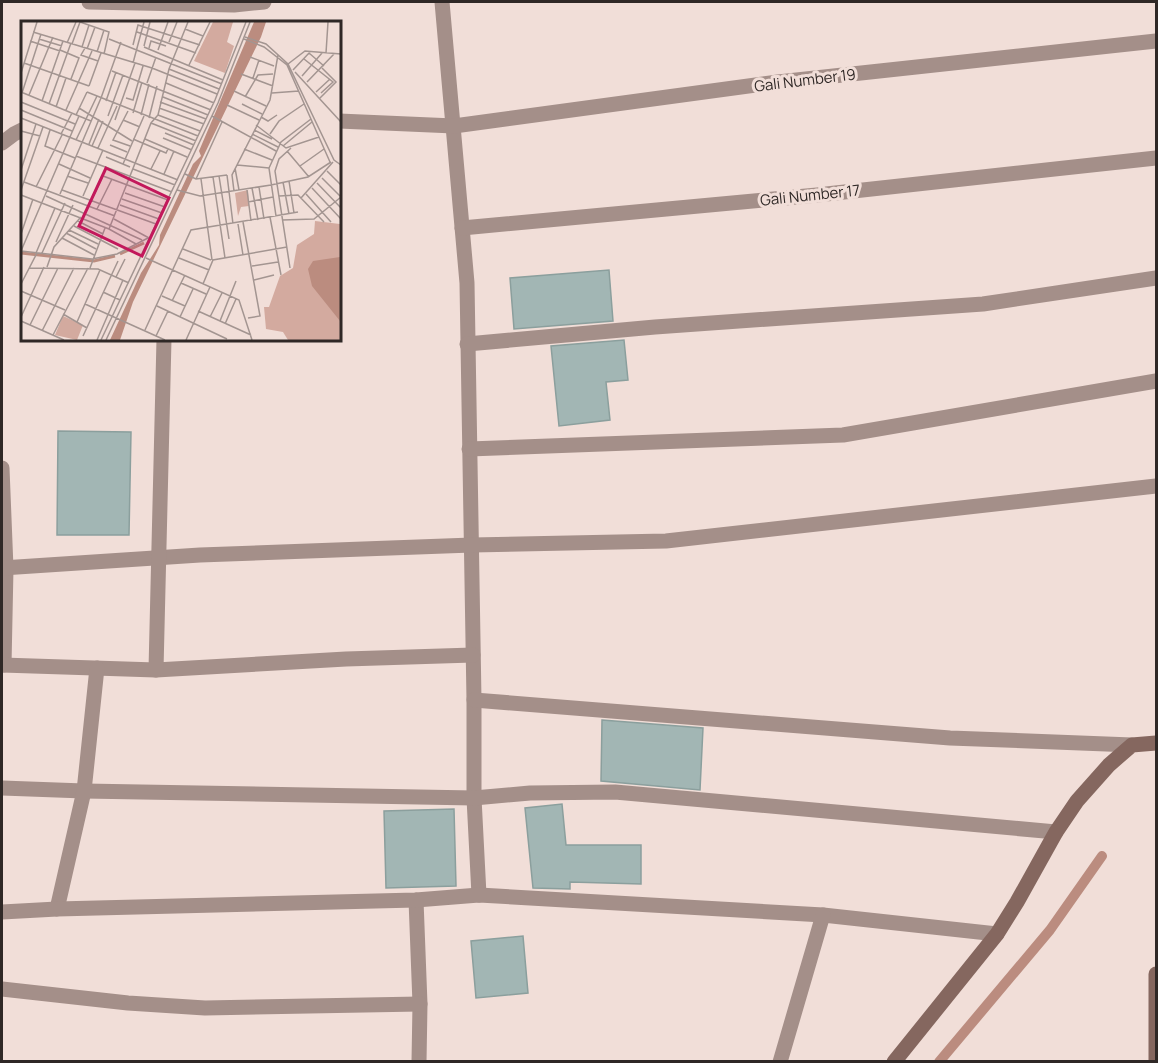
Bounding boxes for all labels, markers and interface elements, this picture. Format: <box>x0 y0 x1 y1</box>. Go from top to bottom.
inset map <box>21 21 340 340</box>
street label: Gali Number 19 <box>753 63 857 97</box>
street label: Gali Number 17 <box>759 179 861 211</box>

